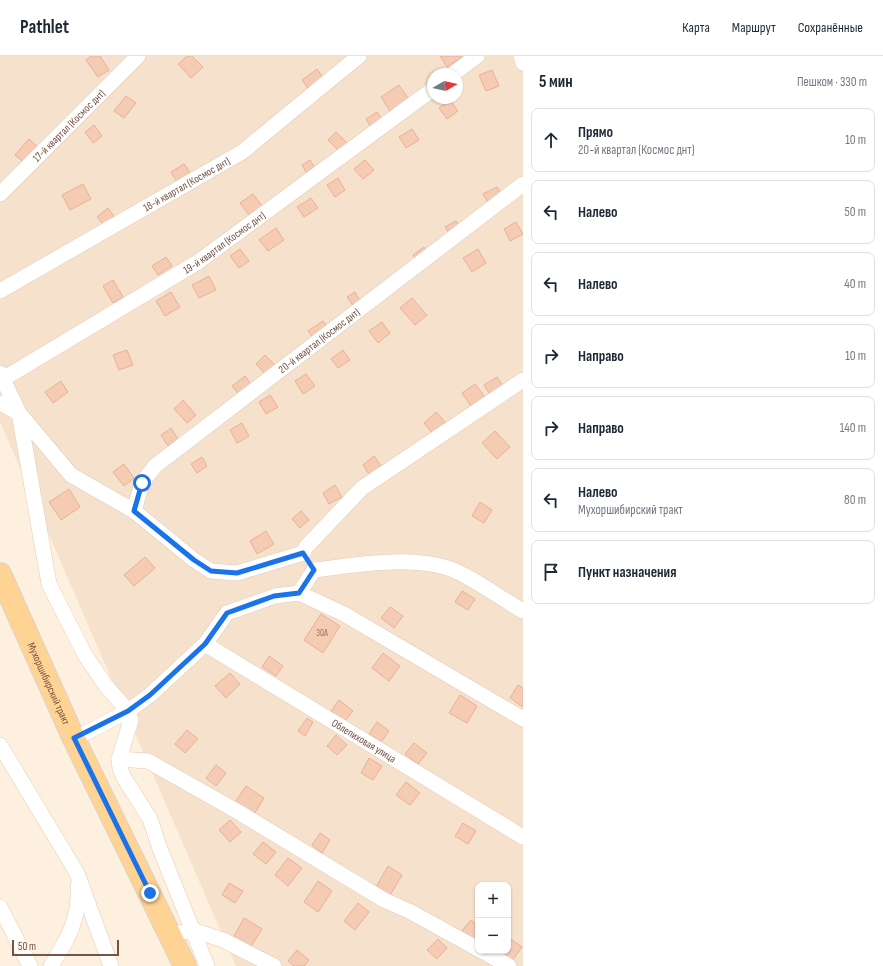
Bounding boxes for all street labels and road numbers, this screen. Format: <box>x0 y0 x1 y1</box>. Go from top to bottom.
street label: 17-й квартал (Космос днт) <box>30 87 107 164</box>
street label: 18-й квартал (Космос днт) <box>141 154 232 214</box>
street label: 19-й квартал (Космос днт) <box>181 208 268 276</box>
street label: 20-й квартал (Космос днт) <box>276 305 362 376</box>
street label: Мухоршибирский тракт <box>25 640 73 727</box>
street label: Облепиховая улица <box>329 716 399 765</box>

